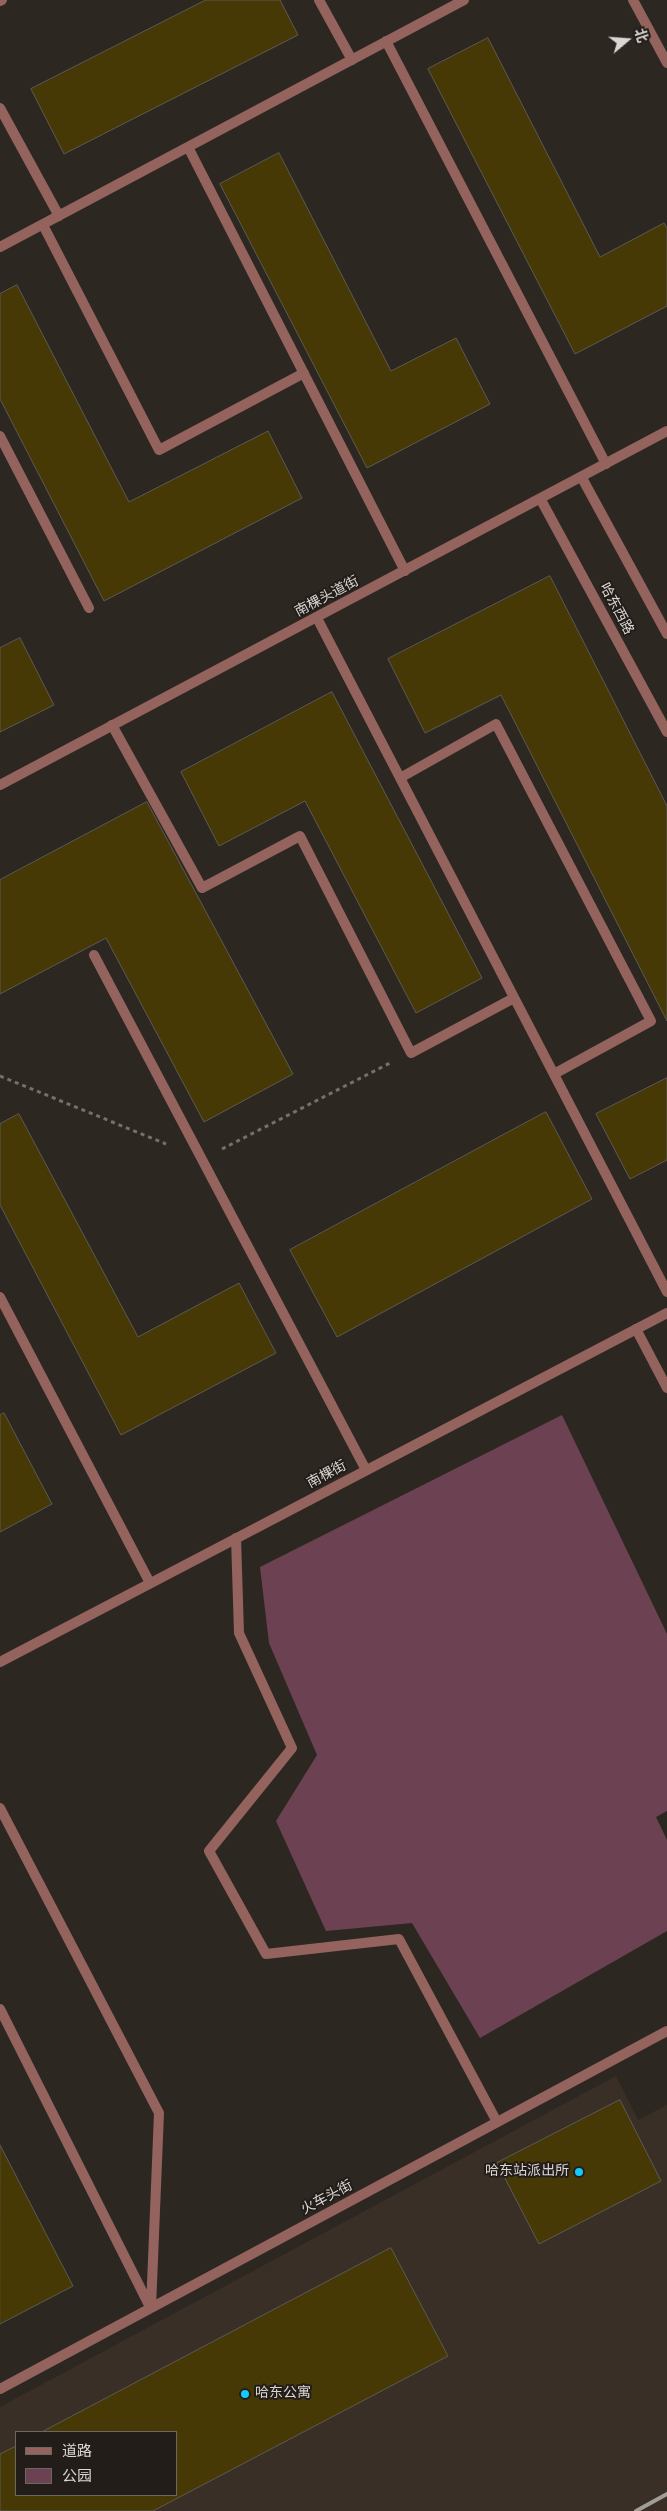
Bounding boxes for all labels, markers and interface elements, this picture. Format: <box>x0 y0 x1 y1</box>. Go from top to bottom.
north arrow <box>602 15 652 65</box>
text: 北 <box>630 25 654 45</box>
street label: 南棵头道街 <box>292 573 362 621</box>
street label: 哈东西路 <box>595 580 637 638</box>
street label: 南棵街 <box>305 1458 349 1492</box>
place label: 哈东站派出所 <box>485 2164 569 2180</box>
marker: 哈东站派出所 <box>573 2166 585 2178</box>
street label: 火车头街 <box>298 2177 356 2219</box>
place label: 哈东公寓 <box>255 2386 311 2402</box>
marker: 哈东公寓 <box>239 2388 251 2400</box>
legend <box>15 2431 178 2496</box>
text: 道路 <box>62 2439 92 2462</box>
text: 公园 <box>62 2464 92 2487</box>

